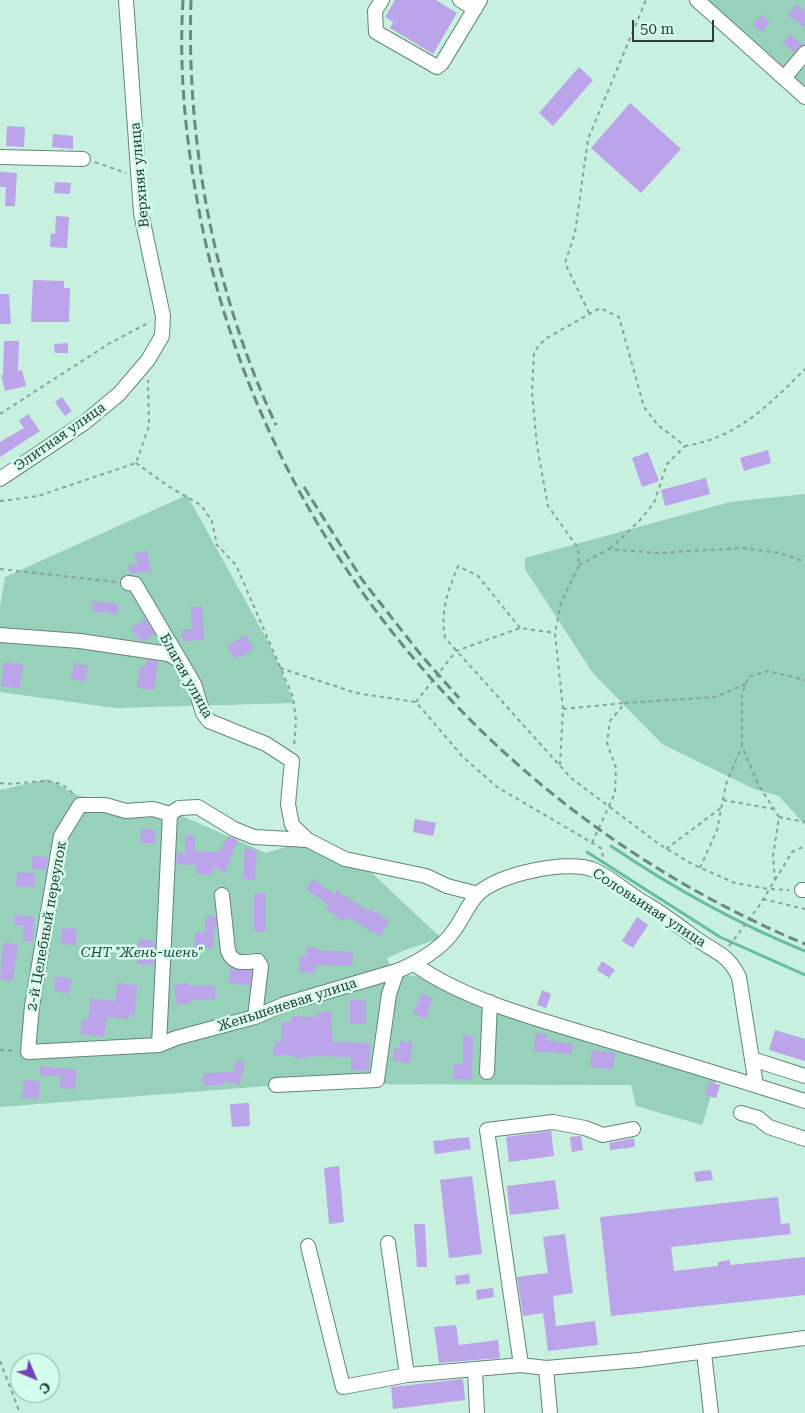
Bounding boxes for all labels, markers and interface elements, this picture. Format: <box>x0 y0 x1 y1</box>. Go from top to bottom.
scale bar <box>635 10 718 42</box>
text: 50 m <box>640 20 674 38</box>
street label: Верхняя улица <box>127 122 153 228</box>
street label: Элитная улица <box>11 399 109 475</box>
street label: Благая улица <box>156 631 216 721</box>
street label: 2-й Целебный переулок <box>24 840 70 1012</box>
street label: Соловьиная улица <box>589 865 709 951</box>
park label: СНТ "Жень-шень" <box>81 945 203 961</box>
street label: Женьшеневая улица <box>215 975 359 1035</box>
north arrow <box>10 1353 60 1403</box>
text: С <box>36 1379 54 1397</box>

